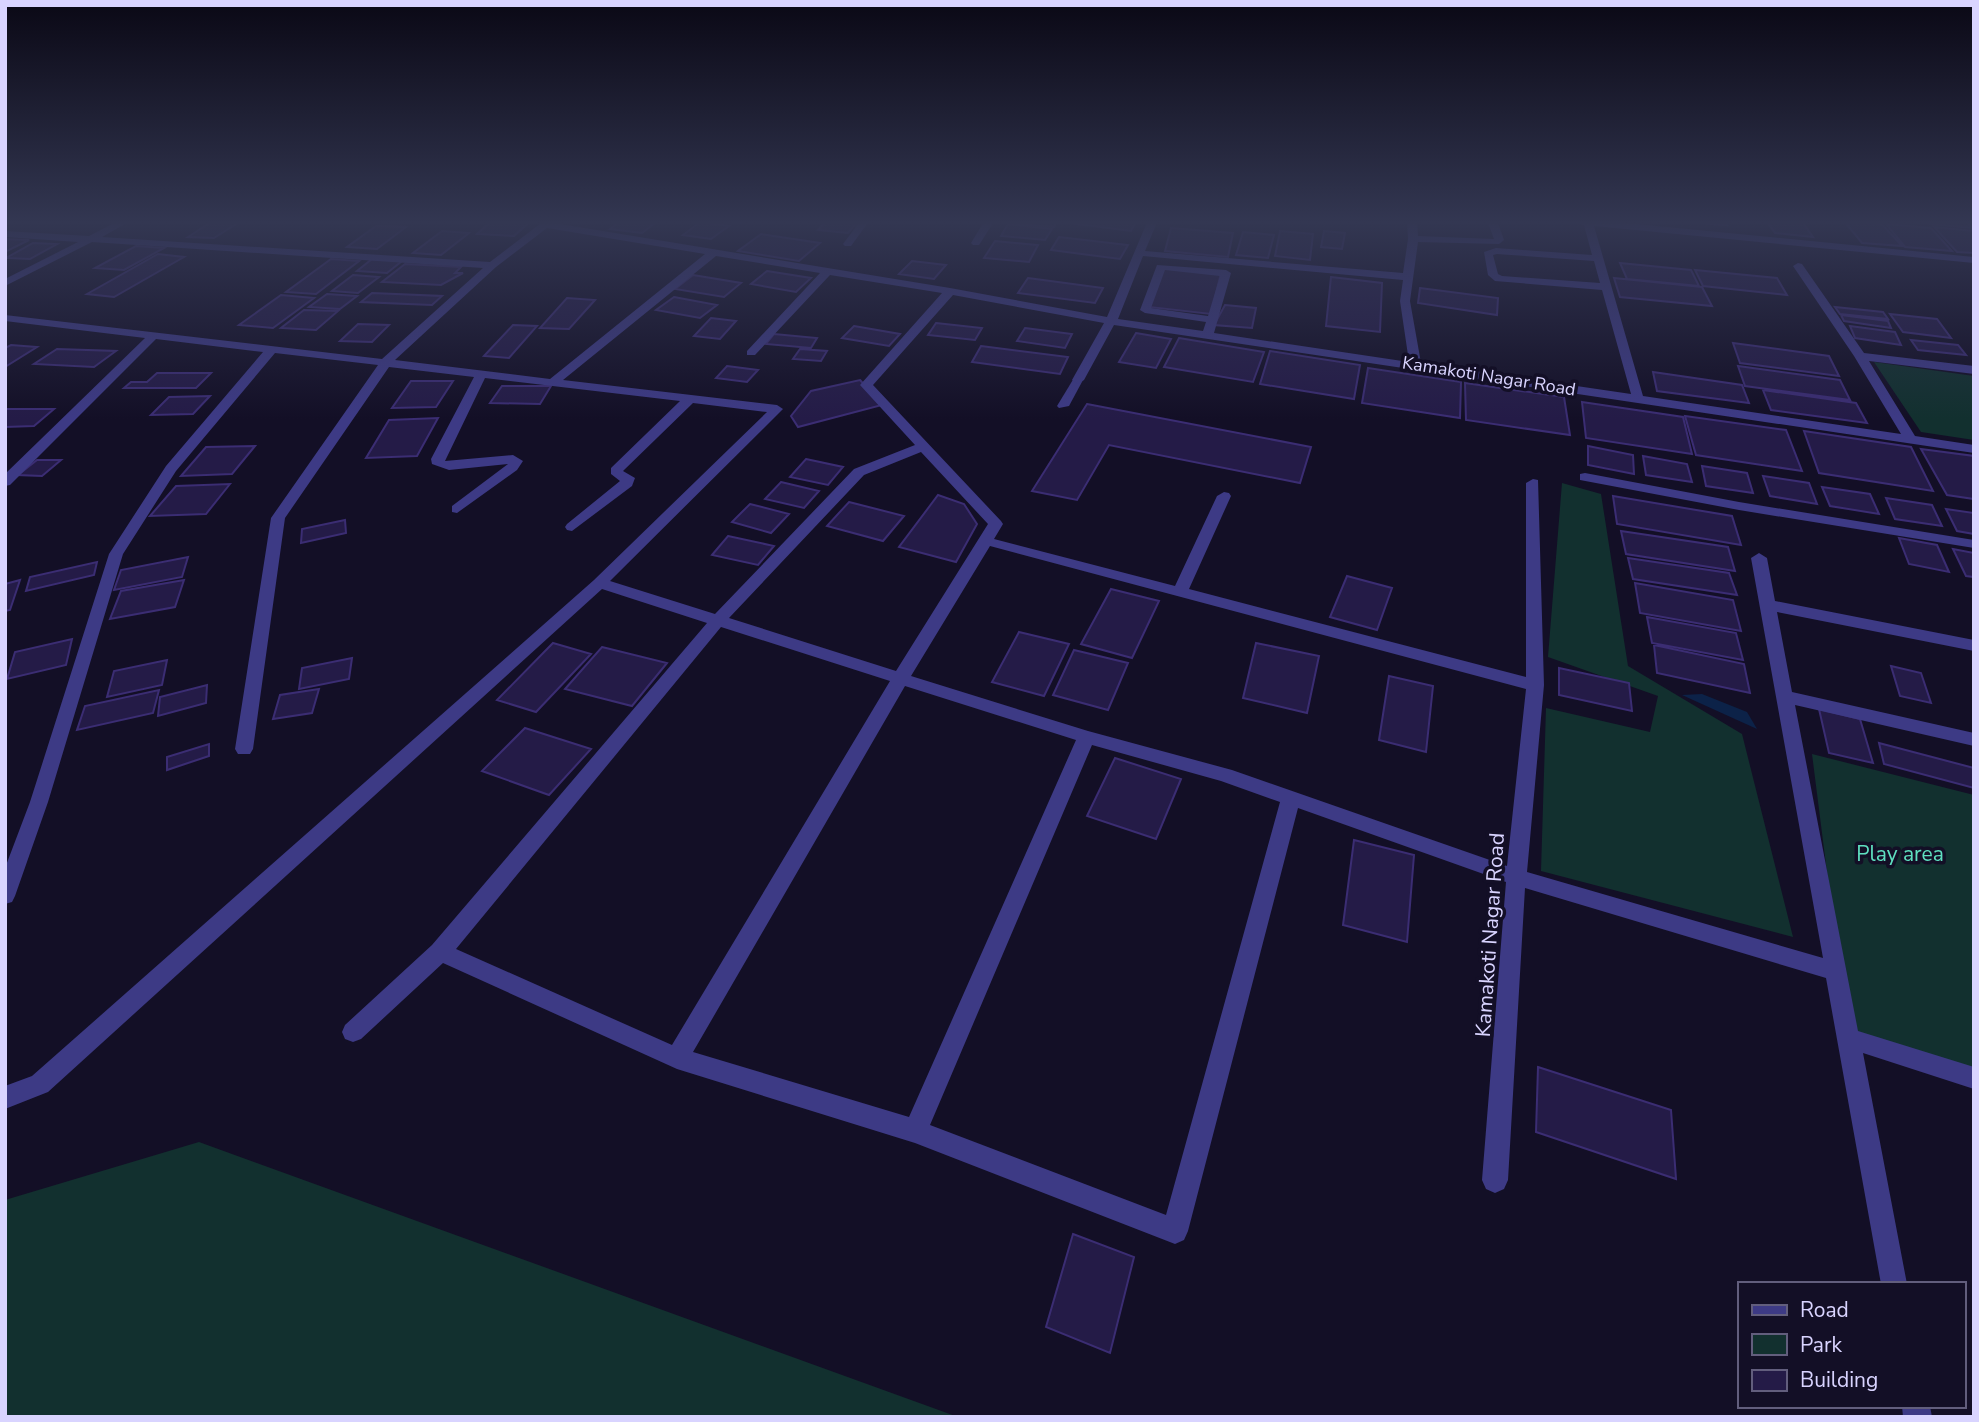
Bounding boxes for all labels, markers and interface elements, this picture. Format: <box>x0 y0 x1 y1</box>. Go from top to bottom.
street label: Kamakoti Nagar Road <box>1400 350 1578 402</box>
street label: Kamakoti Nagar Road <box>1469 832 1511 1038</box>
park label: Play area <box>1856 840 1944 868</box>
legend <box>1738 1282 1965 1408</box>
text: Road <box>1800 1296 1849 1324</box>
text: Park <box>1800 1331 1842 1359</box>
text: Building <box>1800 1366 1878 1394</box>

